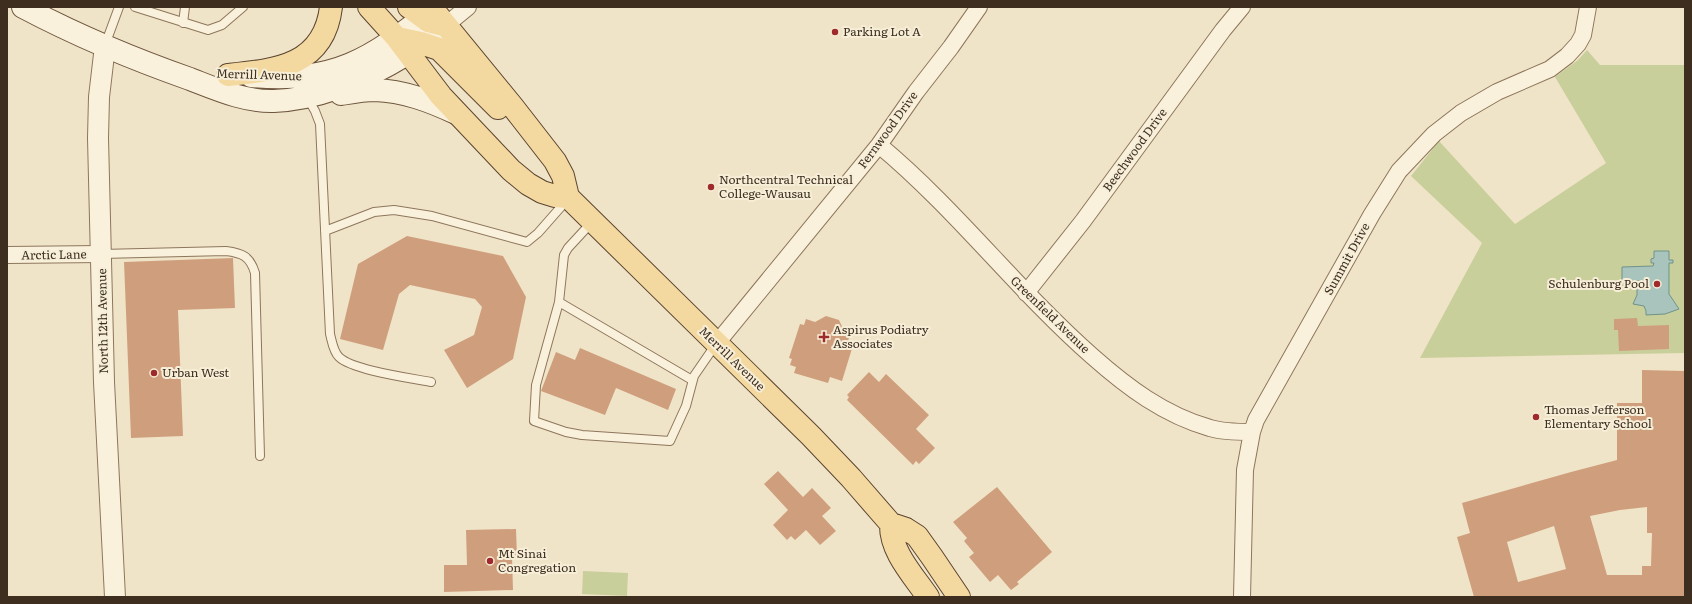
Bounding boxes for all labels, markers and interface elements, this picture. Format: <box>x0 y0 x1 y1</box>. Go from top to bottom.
place label: Parking Lot A <box>843 22 921 40</box>
marker: Parking Lot A <box>830 27 840 37</box>
street label: Merrill Avenue <box>216 64 302 84</box>
street label: Fernwood Drive <box>853 87 921 172</box>
street label: Beechwood Drive <box>1098 104 1171 195</box>
place label: Northcentral Technical College-Wausau <box>719 170 853 202</box>
marker: Northcentral Technical College-Wausau <box>706 182 716 192</box>
street label: Summit Drive <box>1319 219 1373 298</box>
street label: Arctic Lane <box>21 244 87 264</box>
street label: North 12th Avenue <box>92 268 112 374</box>
street label: Greenfield Avenue <box>1007 272 1094 357</box>
place label: Schulenburg Pool <box>1548 274 1649 292</box>
marker: Schulenburg Pool <box>1652 279 1662 289</box>
place label: Aspirus Podiatry Associates <box>833 320 929 352</box>
street label: Merrill Avenue <box>696 322 770 395</box>
marker: Aspirus Podiatry Associates <box>818 331 830 343</box>
place label: Urban West <box>162 363 229 381</box>
marker: Urban West <box>149 368 159 378</box>
place label: Thomas Jefferson Elementary School <box>1544 400 1652 432</box>
marker: Thomas Jefferson Elementary School <box>1531 412 1541 422</box>
place label: Mt Sinai Congregation <box>498 544 576 576</box>
marker: Mt Sinai Congregation <box>485 556 495 566</box>

